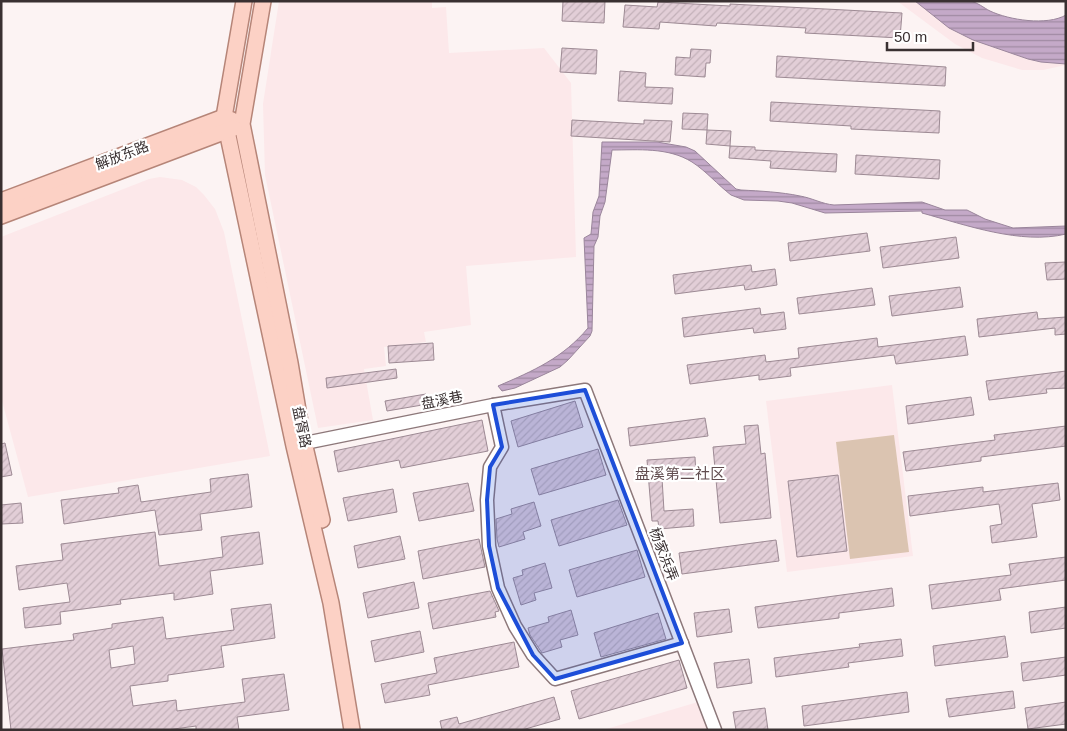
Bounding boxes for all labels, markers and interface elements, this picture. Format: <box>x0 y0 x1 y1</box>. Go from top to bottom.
scale bar <box>887 20 973 52</box>
text: 50 m <box>894 28 927 45</box>
street label: 解放东路 <box>93 137 151 173</box>
street label: 盘溪巷 <box>420 388 464 412</box>
street label: 盘胥路 <box>290 405 314 449</box>
district label: 盘溪第二社区 <box>635 465 725 482</box>
street label: 杨家浜弄 <box>646 525 682 583</box>

